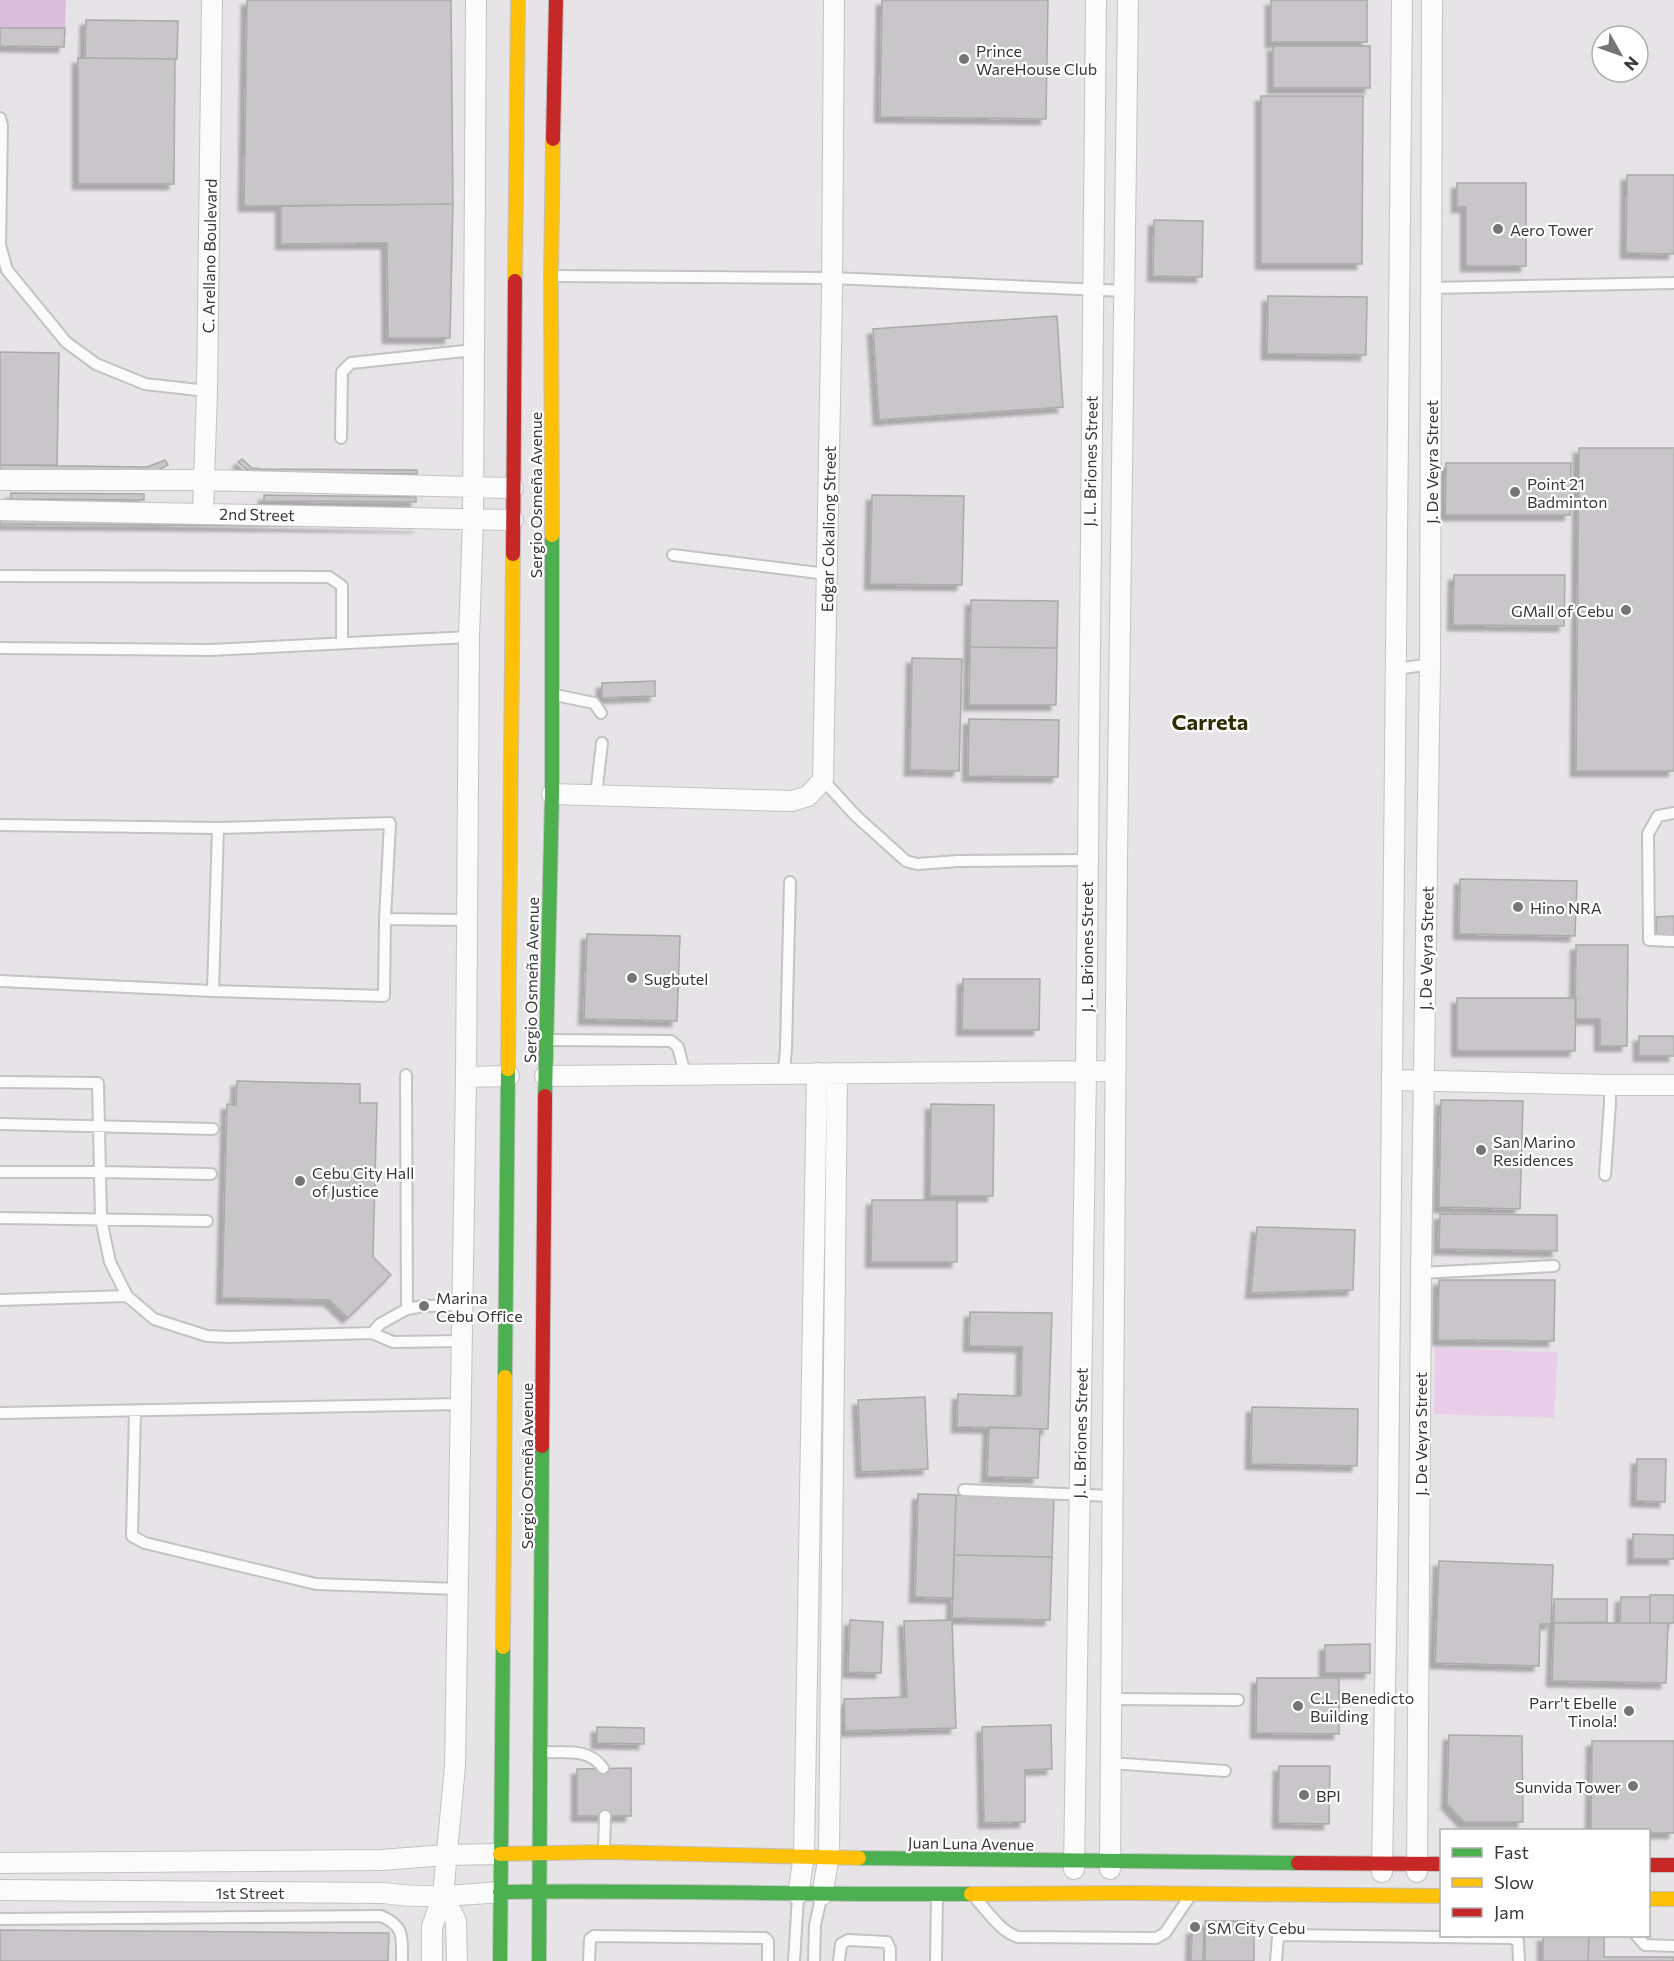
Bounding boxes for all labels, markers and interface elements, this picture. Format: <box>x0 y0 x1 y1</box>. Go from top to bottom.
north arrow <box>1590 24 1650 84</box>
place label: Prince WareHouse Club <box>976 41 1097 78</box>
marker: Prince WareHouse Club <box>957 52 971 66</box>
text: N <box>1621 53 1643 75</box>
street label: C. Arellano Boulevard <box>198 179 220 333</box>
place label: Aero Tower <box>1510 220 1594 239</box>
marker: Aero Tower <box>1491 222 1505 236</box>
street label: J. L. Briones Street <box>1079 395 1101 527</box>
street label: J. De Veyra Street <box>1422 400 1441 524</box>
street label: Sergio Osmeña Avenue <box>526 412 545 578</box>
street label: Edgar Cokaliong Street <box>817 445 839 612</box>
place label: Point 21 Badminton <box>1527 474 1607 511</box>
marker: Point 21 Badminton <box>1508 485 1522 499</box>
street label: 2nd Street <box>219 504 295 524</box>
place label: GMall of Cebu <box>1511 601 1614 620</box>
marker: GMall of Cebu <box>1619 603 1633 617</box>
district label: Carreta <box>1172 708 1248 735</box>
street label: J. L. Briones Street <box>1077 881 1096 1013</box>
street label: J. De Veyra Street <box>1415 885 1437 1010</box>
street label: Sergio Osmeña Avenue <box>520 897 542 1063</box>
place label: Hino NRA <box>1530 898 1602 917</box>
marker: Hino NRA <box>1511 900 1525 914</box>
place label: Sugbutel <box>644 969 708 988</box>
marker: Sugbutel <box>625 971 639 985</box>
place label: San Marino Residences <box>1493 1132 1576 1169</box>
marker: San Marino Residences <box>1474 1143 1488 1157</box>
place label: Cebu City Hall of Justice <box>312 1163 414 1200</box>
marker: Cebu City Hall of Justice <box>293 1174 307 1188</box>
place label: Marina Cebu Office <box>436 1288 523 1325</box>
marker: Marina Cebu Office <box>417 1299 431 1313</box>
street label: J. L. Briones Street <box>1069 1367 1091 1499</box>
street label: J. De Veyra Street <box>1411 1372 1430 1496</box>
street label: Sergio Osmeña Avenue <box>517 1383 536 1549</box>
place label: C.L. Benedicto Building <box>1310 1688 1414 1725</box>
place label: Parr't Ebelle Tinola! <box>1529 1693 1617 1730</box>
marker: C.L. Benedicto Building <box>1291 1699 1305 1713</box>
marker: Parr't Ebelle Tinola! <box>1622 1704 1636 1718</box>
place label: Sunvida Tower <box>1515 1777 1622 1796</box>
marker: Sunvida Tower <box>1626 1779 1640 1793</box>
place label: BPI <box>1316 1786 1341 1805</box>
marker: BPI <box>1297 1788 1311 1802</box>
legend <box>1440 1829 1650 1937</box>
street label: Juan Luna Avenue <box>908 1832 1034 1854</box>
text: Fast <box>1494 1841 1529 1863</box>
text: Slow <box>1494 1871 1534 1893</box>
street label: 1st Street <box>216 1883 285 1902</box>
text: Jam <box>1494 1901 1524 1923</box>
place label: SM City Cebu <box>1207 1918 1306 1937</box>
marker: SM City Cebu <box>1188 1920 1202 1934</box>

